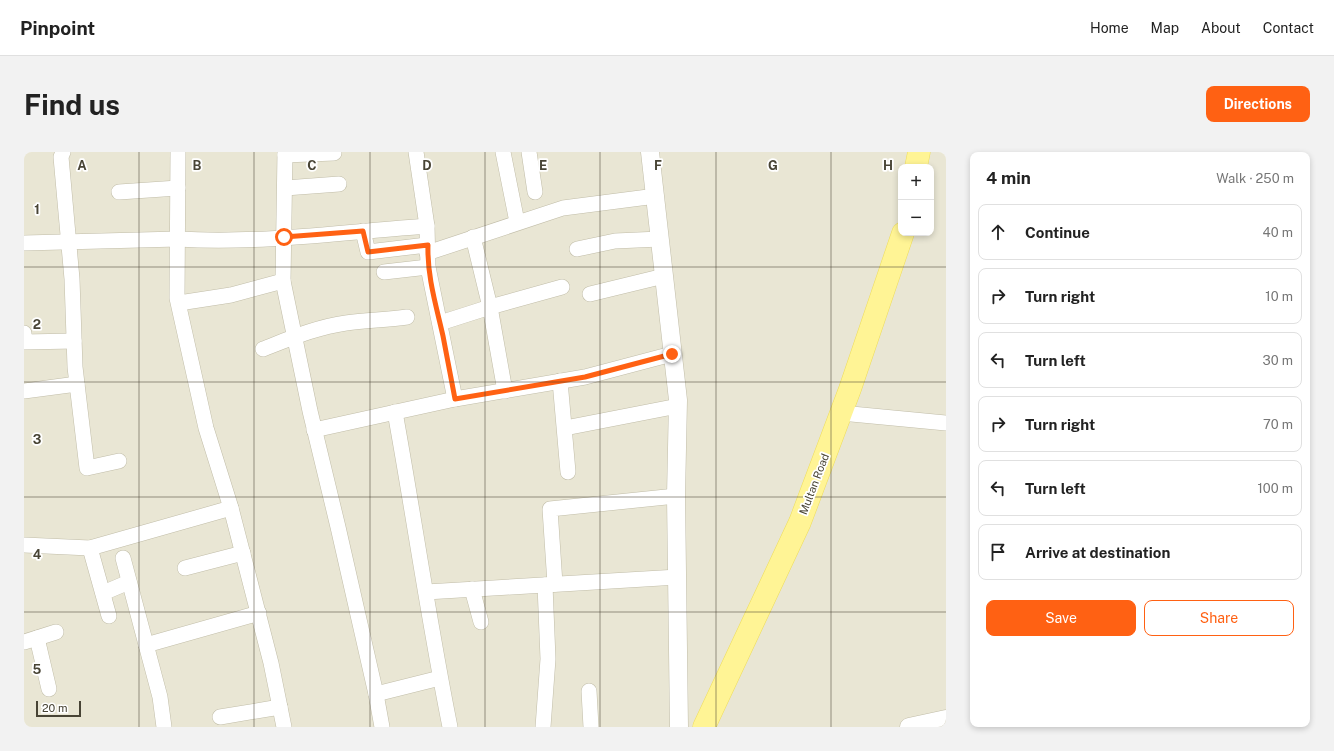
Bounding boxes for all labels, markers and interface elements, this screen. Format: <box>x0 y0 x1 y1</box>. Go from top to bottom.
text: Pinpoint <box>20 17 95 39</box>
text: Home <box>1090 20 1129 36</box>
text: Map <box>1151 20 1179 36</box>
text: About <box>1201 20 1241 36</box>
text: Contact <box>1263 20 1314 36</box>
button: Directions <box>1206 86 1310 122</box>
text: Find us <box>24 88 120 121</box>
text: A <box>77 158 87 173</box>
text: B <box>193 158 202 173</box>
text: C <box>307 158 317 173</box>
text: D <box>422 158 432 173</box>
text: E <box>539 158 547 173</box>
text: F <box>654 158 662 173</box>
text: G <box>768 158 778 173</box>
text: H <box>883 158 893 173</box>
map controls <box>898 164 934 236</box>
button: + <box>898 164 934 200</box>
text: 4 min <box>986 168 1031 188</box>
text: Walk · 250 m <box>1216 171 1294 186</box>
button: − <box>898 200 934 236</box>
text: 1 <box>34 202 40 217</box>
icon: ahead <box>987 221 1009 243</box>
text: Continue <box>1025 224 1090 241</box>
text: 40 m <box>1262 225 1293 240</box>
route start <box>275 228 293 246</box>
icon: right <box>987 285 1009 307</box>
text: Turn right <box>1025 288 1095 305</box>
text: 10 m <box>1265 289 1293 304</box>
text: 2 <box>33 317 41 332</box>
route end <box>663 345 681 363</box>
icon: left <box>987 349 1009 371</box>
text: Turn left <box>1025 352 1086 369</box>
text: 30 m <box>1263 353 1293 368</box>
icon: right <box>987 413 1009 435</box>
text: Turn right <box>1025 416 1095 433</box>
text: 70 m <box>1263 417 1293 432</box>
text: 3 <box>33 432 42 447</box>
street label: Multan Road <box>797 452 831 516</box>
icon: left <box>987 477 1009 499</box>
text: Turn left <box>1025 480 1086 497</box>
text: 100 m <box>1257 481 1293 496</box>
icon: arrive <box>987 541 1009 563</box>
text: Arrive at destination <box>1025 544 1170 561</box>
text: 4 <box>33 547 42 562</box>
button: Save <box>986 600 1136 636</box>
button: Share <box>1144 600 1294 636</box>
text: 5 <box>33 662 42 677</box>
scale bar <box>36 699 81 718</box>
text: 20 m <box>42 702 67 714</box>

